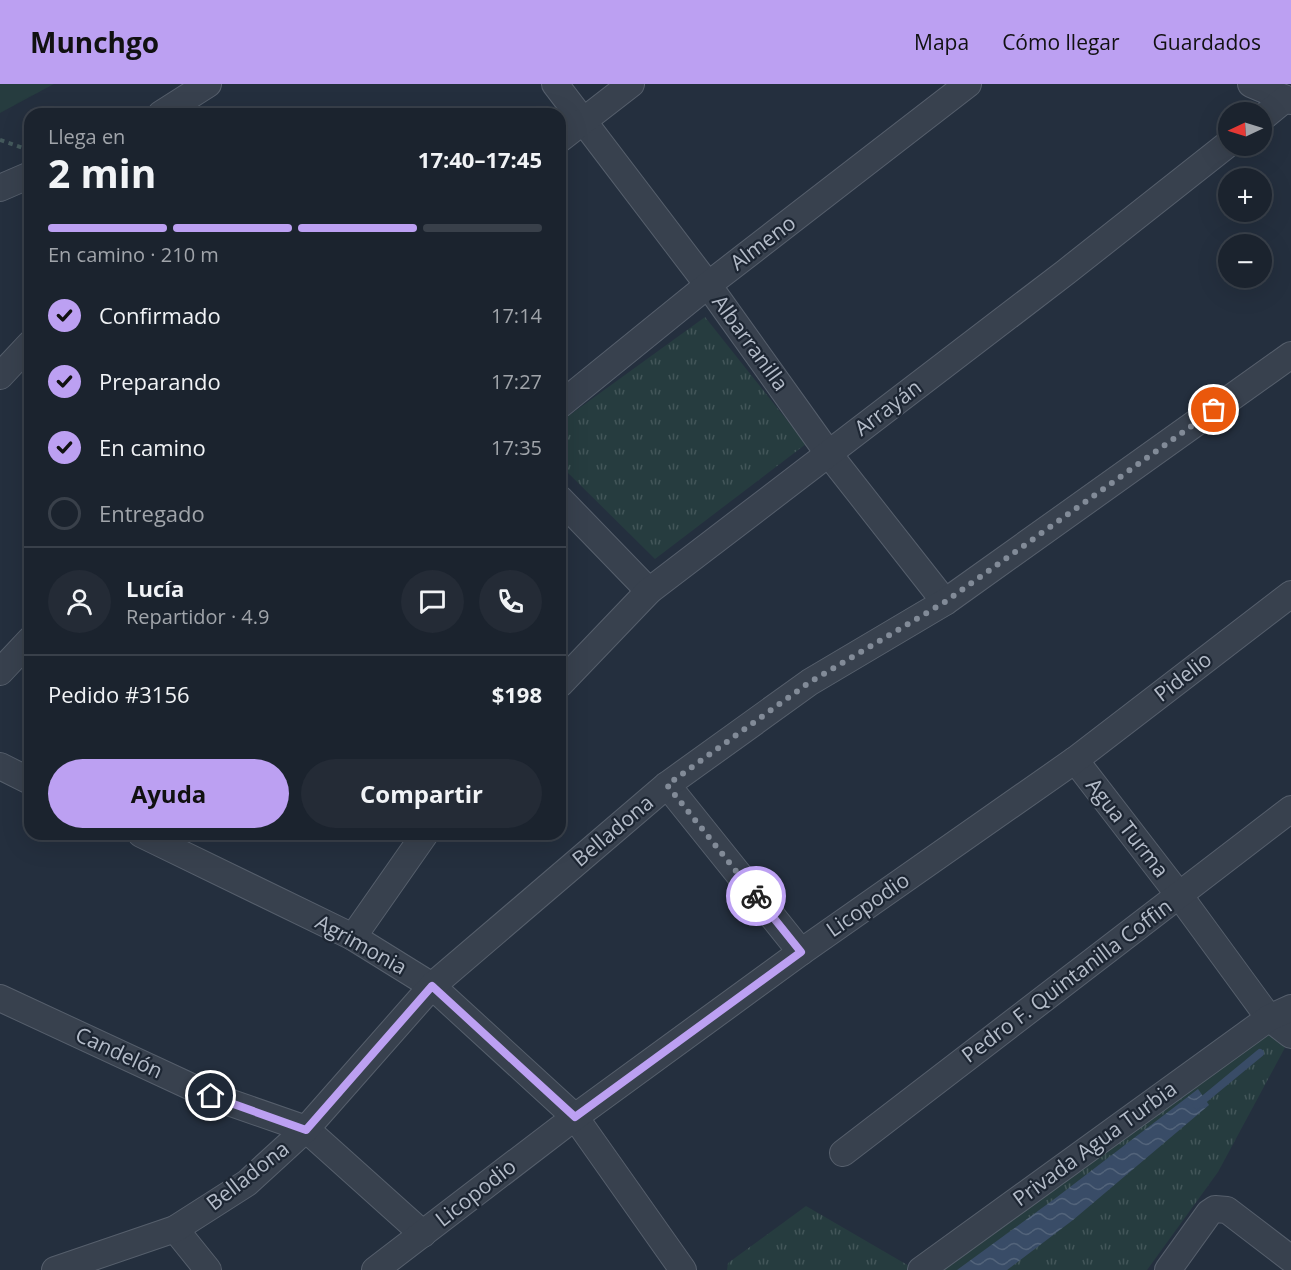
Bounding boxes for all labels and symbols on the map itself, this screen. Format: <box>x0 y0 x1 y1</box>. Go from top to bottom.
north arrow <box>1218 102 1272 156</box>
street label: Almeno <box>724 208 801 276</box>
street label: Albarranilla <box>706 289 795 396</box>
street label: Arrayán <box>848 373 927 442</box>
pin <box>1188 384 1239 435</box>
street label: Pidelio <box>1148 645 1217 708</box>
street label: Agua Turma <box>1080 772 1175 883</box>
street label: Belladona <box>566 788 659 872</box>
street label: Licopodio <box>820 865 914 943</box>
courier <box>726 866 786 926</box>
street label: Pedro F. Quintanilla Coffin <box>956 892 1177 1069</box>
street label: Agrimonia <box>311 908 412 981</box>
street label: Candelón <box>71 1020 168 1084</box>
pin <box>185 1070 236 1121</box>
street label: Privada Agua Turbia <box>1007 1074 1182 1212</box>
street label: Belladona <box>200 1134 294 1216</box>
street label: Licopodio <box>429 1152 522 1233</box>

